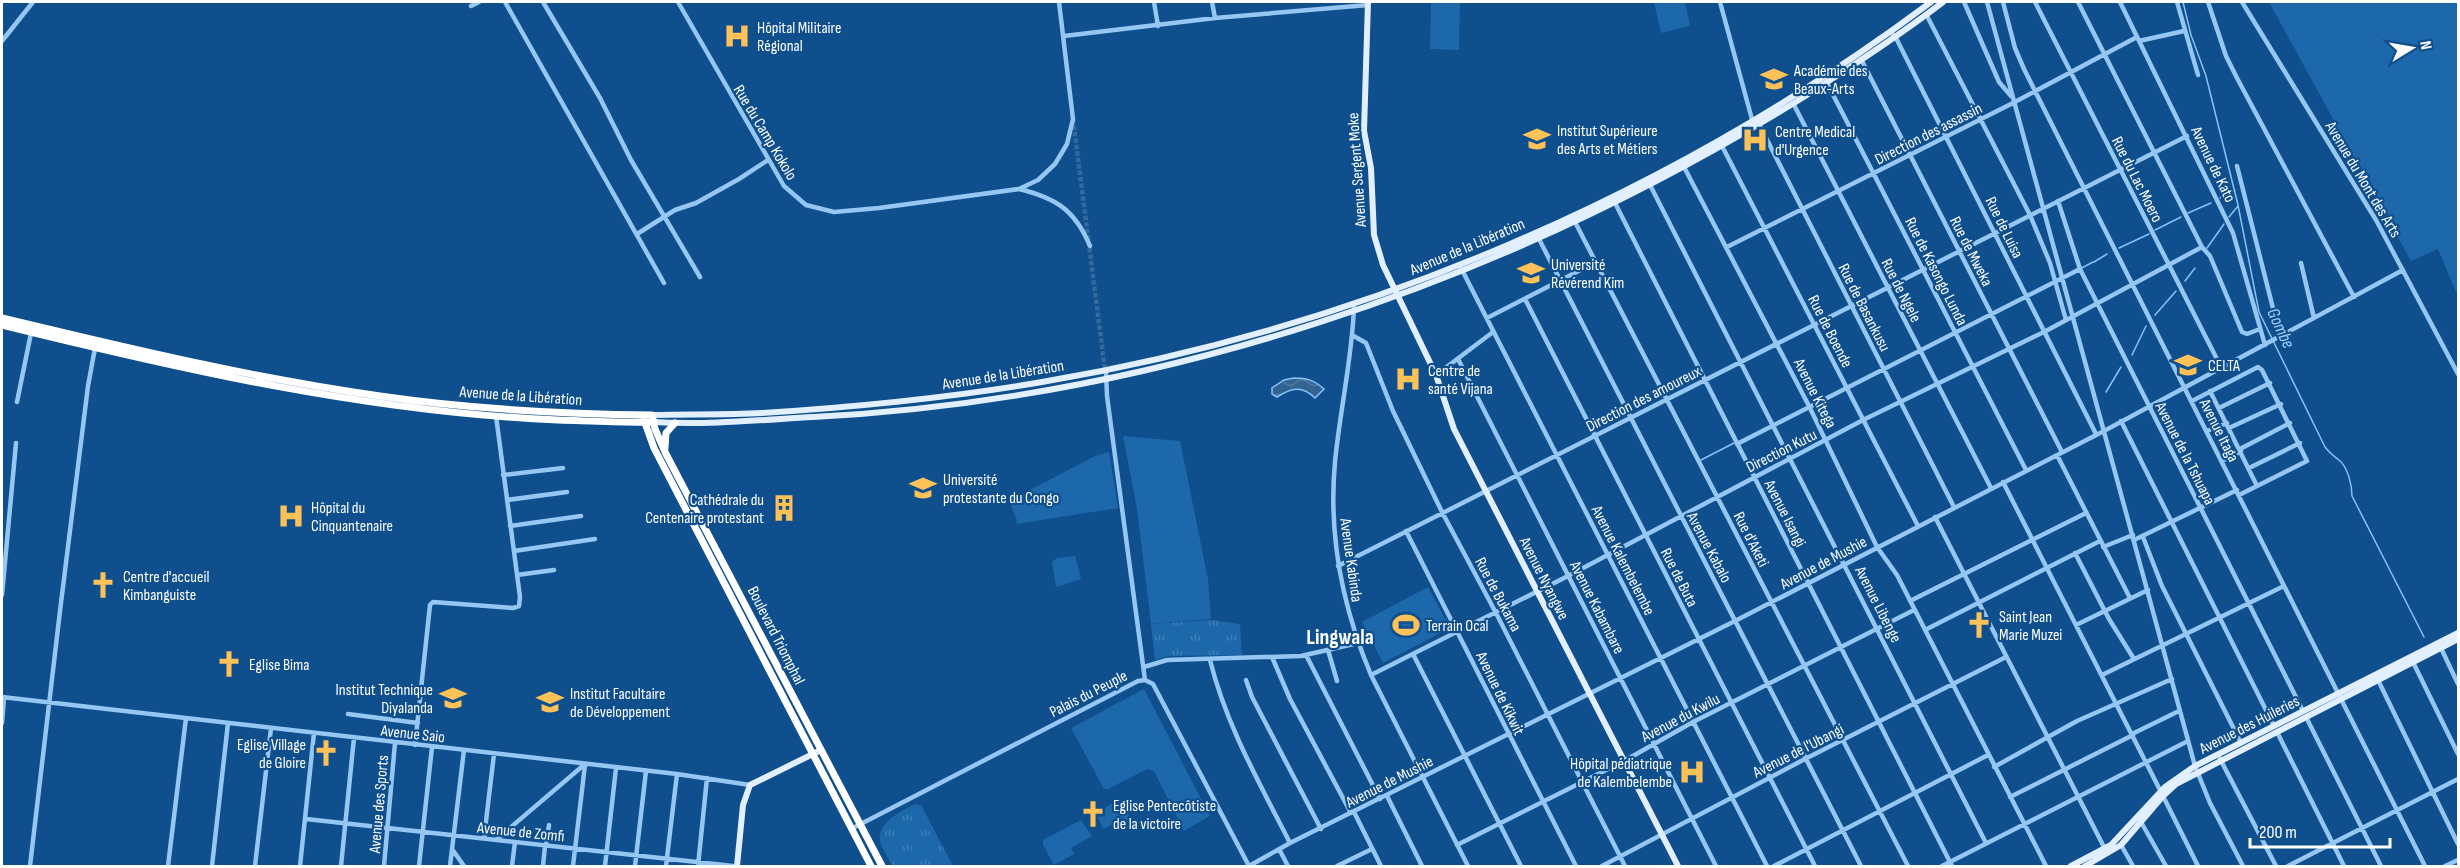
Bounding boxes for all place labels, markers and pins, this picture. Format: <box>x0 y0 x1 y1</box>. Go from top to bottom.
place label: Hôpital Militaire Régional <box>757 19 841 56</box>
hospital icon: Hôpital Militaire Régional <box>722 21 752 51</box>
place label: Académie des Beaux-Arts <box>1793 62 1868 99</box>
school or university icon: Académie des Beaux-Arts <box>1759 64 1789 94</box>
place label: Institut Supérieure des Arts et Métiers <box>1557 122 1658 159</box>
place label: Centre Medical d'Urgence <box>1775 123 1855 160</box>
school or university icon: Institut Supérieure des Arts et Métiers <box>1522 124 1552 154</box>
hospital icon: Centre Medical d'Urgence <box>1740 125 1770 155</box>
place label: Université Révérend Kim <box>1551 256 1624 293</box>
school or university icon: Université Révérend Kim <box>1516 258 1546 288</box>
school or university icon: CELTA <box>2173 350 2203 380</box>
place label: CELTA <box>2208 357 2240 376</box>
place label: Centre de santé Vijana <box>1428 362 1493 399</box>
hospital icon: Centre de santé Vijana <box>1393 364 1423 394</box>
place label: Université protestante du Congo <box>943 471 1059 508</box>
school or university icon: Université protestante du Congo <box>908 473 938 503</box>
place label: Cathédrale du Centenaire protestant <box>645 491 764 528</box>
building icon: Cathédrale du Centenaire protestant <box>769 493 799 523</box>
place label: Hôpital du Cinquantenaire <box>311 499 393 536</box>
hospital icon: Hôpital du Cinquantenaire <box>276 501 306 531</box>
place label: Centre d'accueil Kimbanguiste <box>123 568 209 605</box>
church icon: Centre d'accueil Kimbanguiste <box>88 570 118 600</box>
place label: Saint Jean Marie Muzei <box>1999 608 2062 645</box>
sports icon: Terrain Ocal <box>1391 610 1421 640</box>
church icon: Saint Jean Marie Muzei <box>1964 610 1994 640</box>
place label: Terrain Ocal <box>1426 617 1489 636</box>
church icon: Eglise Bima <box>214 649 244 679</box>
place label: Eglise Bima <box>249 656 310 675</box>
place label: Institut Technique Diyalanda <box>336 681 433 718</box>
school or university icon: Institut Technique Diyalanda <box>438 683 468 713</box>
place label: Institut Facultaire de Développement <box>570 685 670 722</box>
school or university icon: Institut Facultaire de Développement <box>535 687 565 717</box>
place label: Eglise Village de Gloire <box>237 736 306 773</box>
church icon: Eglise Village de Gloire <box>311 738 341 768</box>
place label: Hôpital pédiatrique de Kalembelembe <box>1570 755 1672 792</box>
hospital icon: Hôpital pédiatrique de Kalembelembe <box>1677 757 1707 787</box>
place label: Eglise Pentecôtiste de la victoire <box>1113 797 1216 834</box>
church icon: Eglise Pentecôtiste de la victoire <box>1078 799 1108 829</box>

